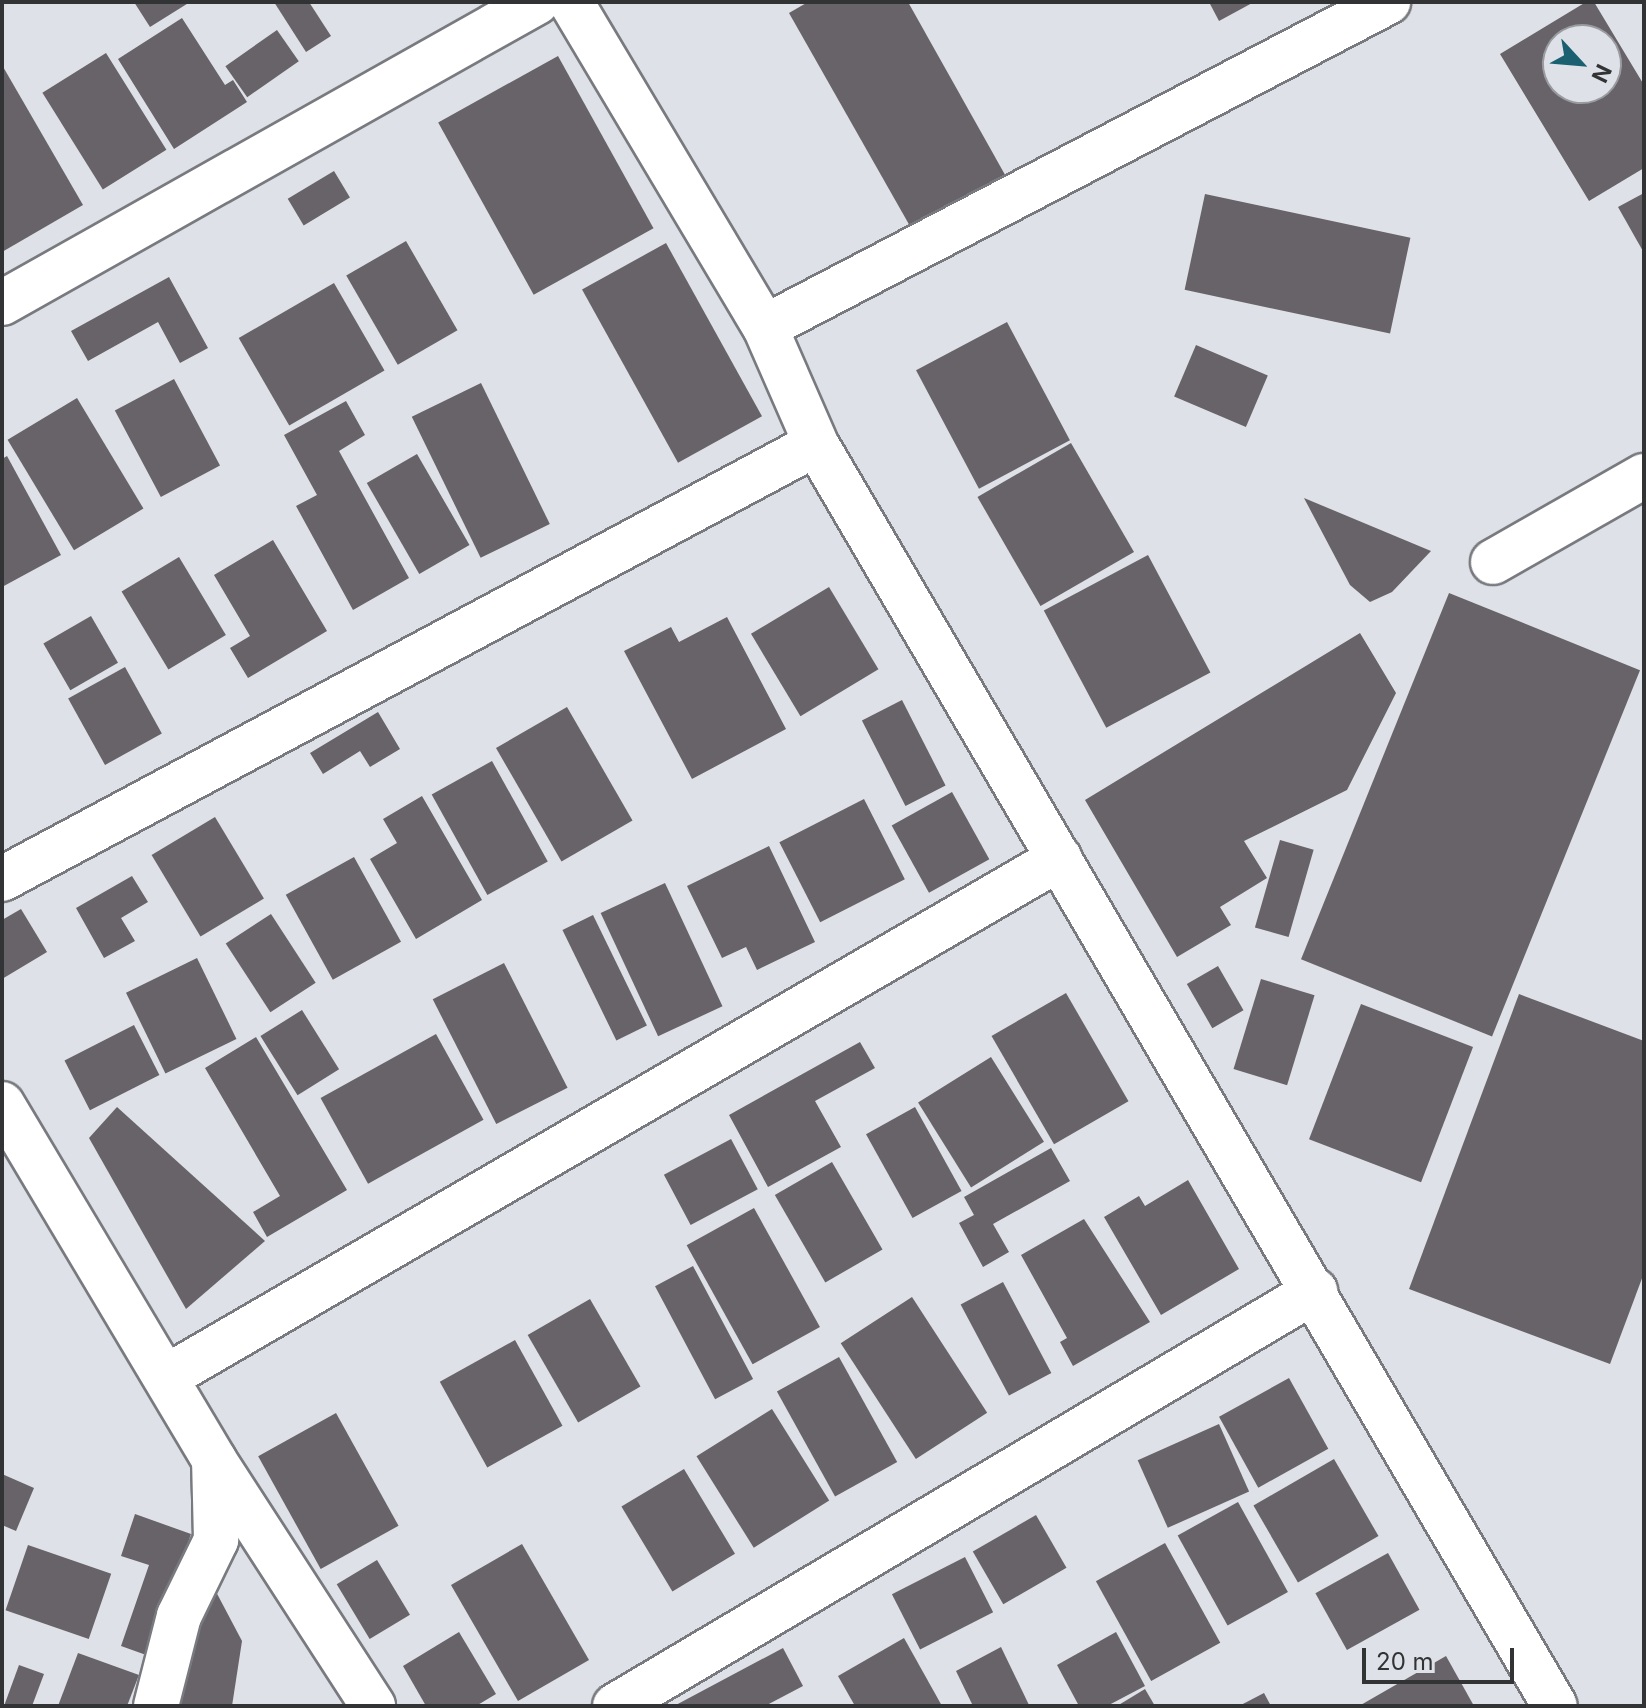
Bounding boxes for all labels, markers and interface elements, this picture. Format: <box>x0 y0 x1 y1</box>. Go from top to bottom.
north arrow <box>1542 24 1622 104</box>
text: N <box>1586 60 1617 87</box>
scale bar <box>1366 1632 1518 1682</box>
text: 20 m <box>1376 1647 1434 1676</box>

